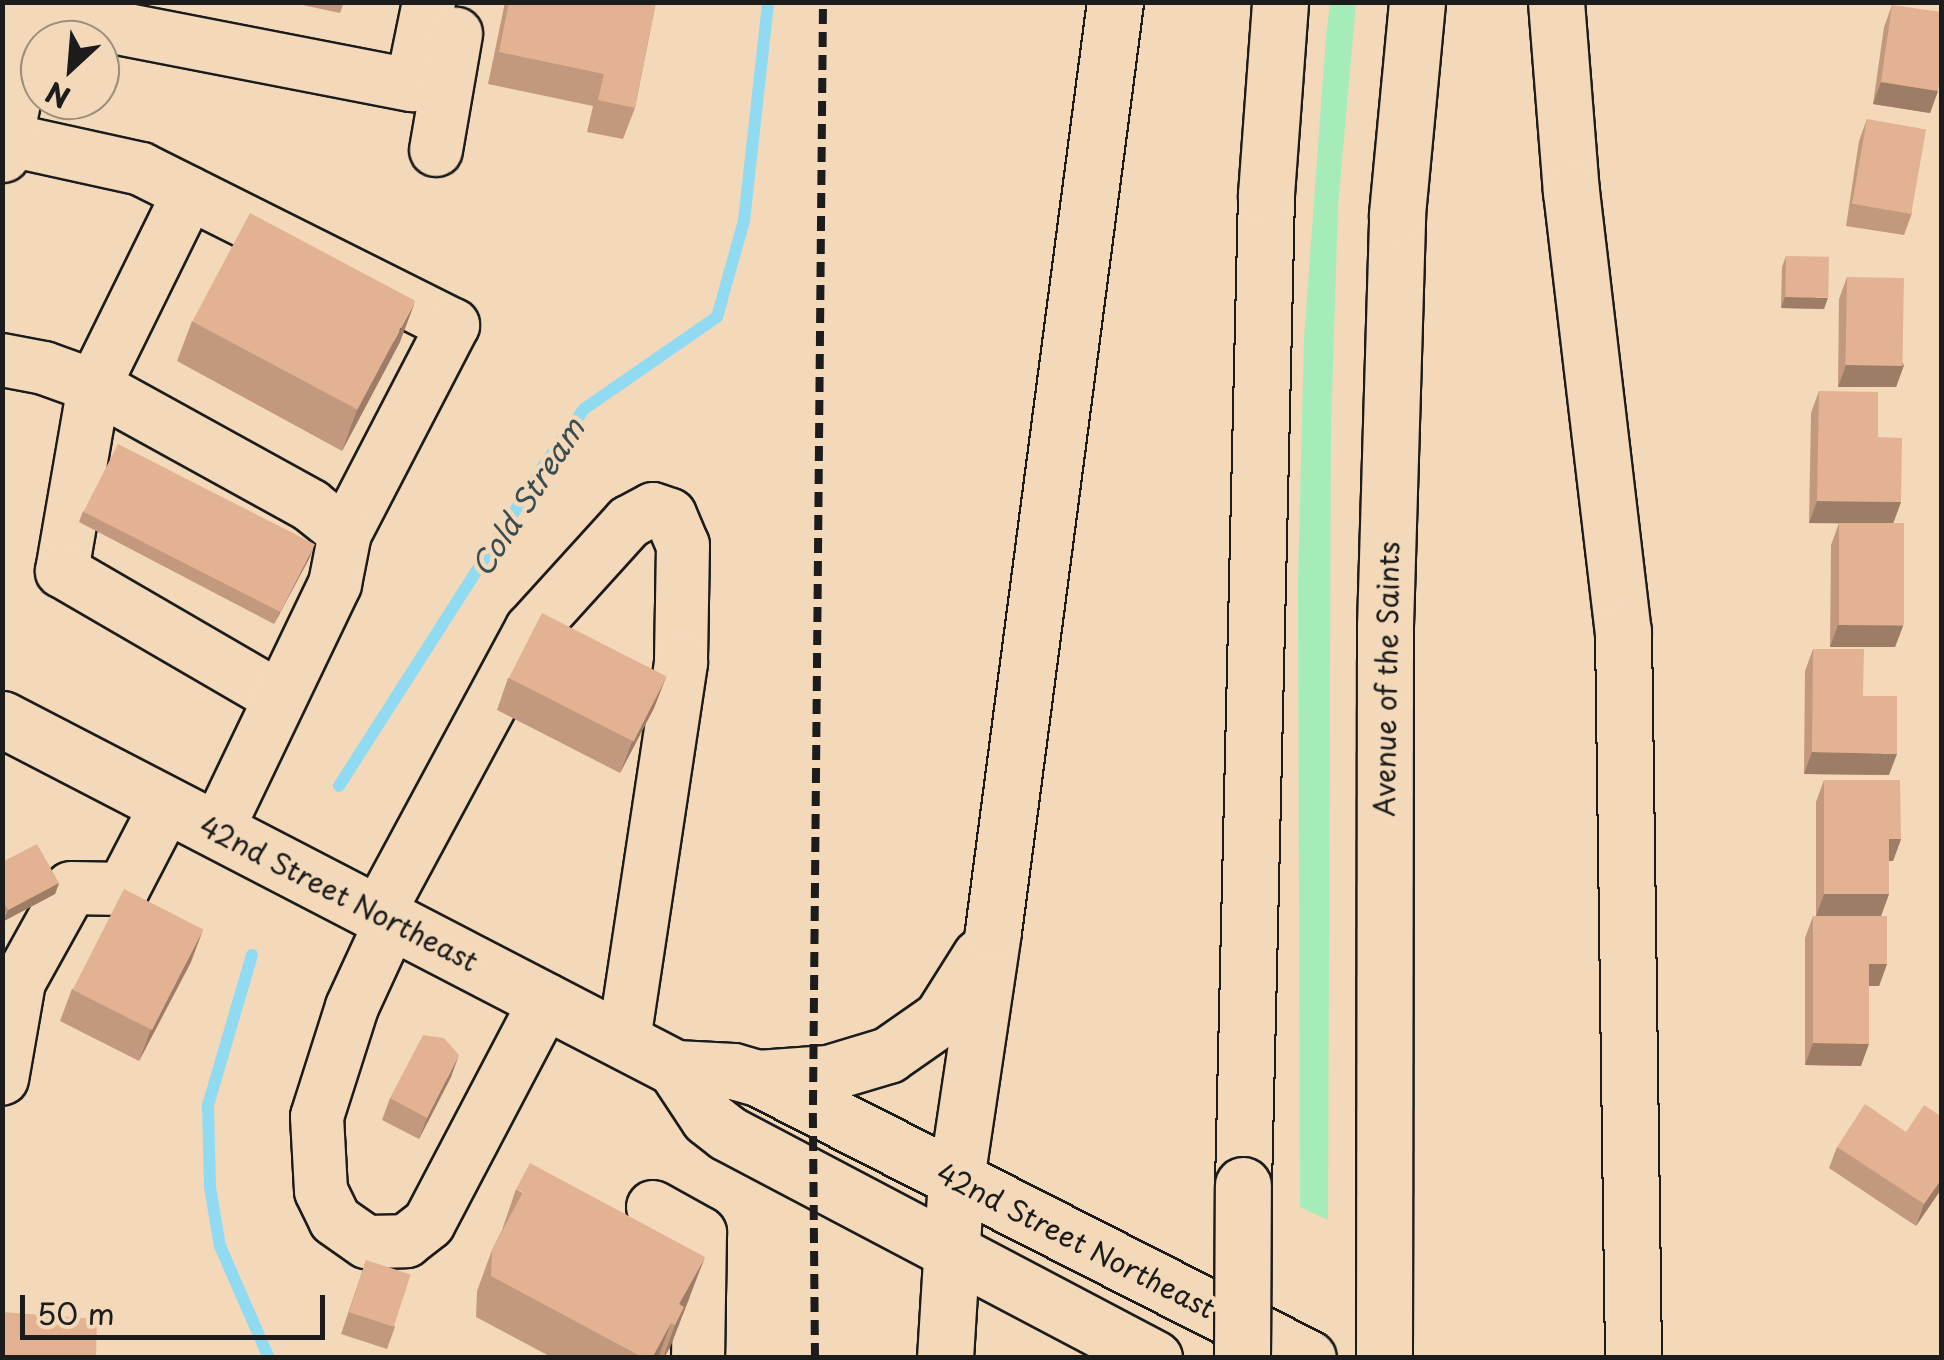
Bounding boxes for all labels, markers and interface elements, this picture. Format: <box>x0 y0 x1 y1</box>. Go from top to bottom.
north arrow <box>20 20 120 120</box>
text: N <box>38 71 77 120</box>
water label: Cold Stream <box>463 412 591 582</box>
street label: Avenue of the Saints <box>1367 541 1405 817</box>
street label: 42nd Street Northeast <box>195 808 483 978</box>
street label: 42nd Street Northeast <box>932 1155 1220 1325</box>
scale bar <box>25 1275 330 1337</box>
text: 50 m <box>37 1290 115 1335</box>

